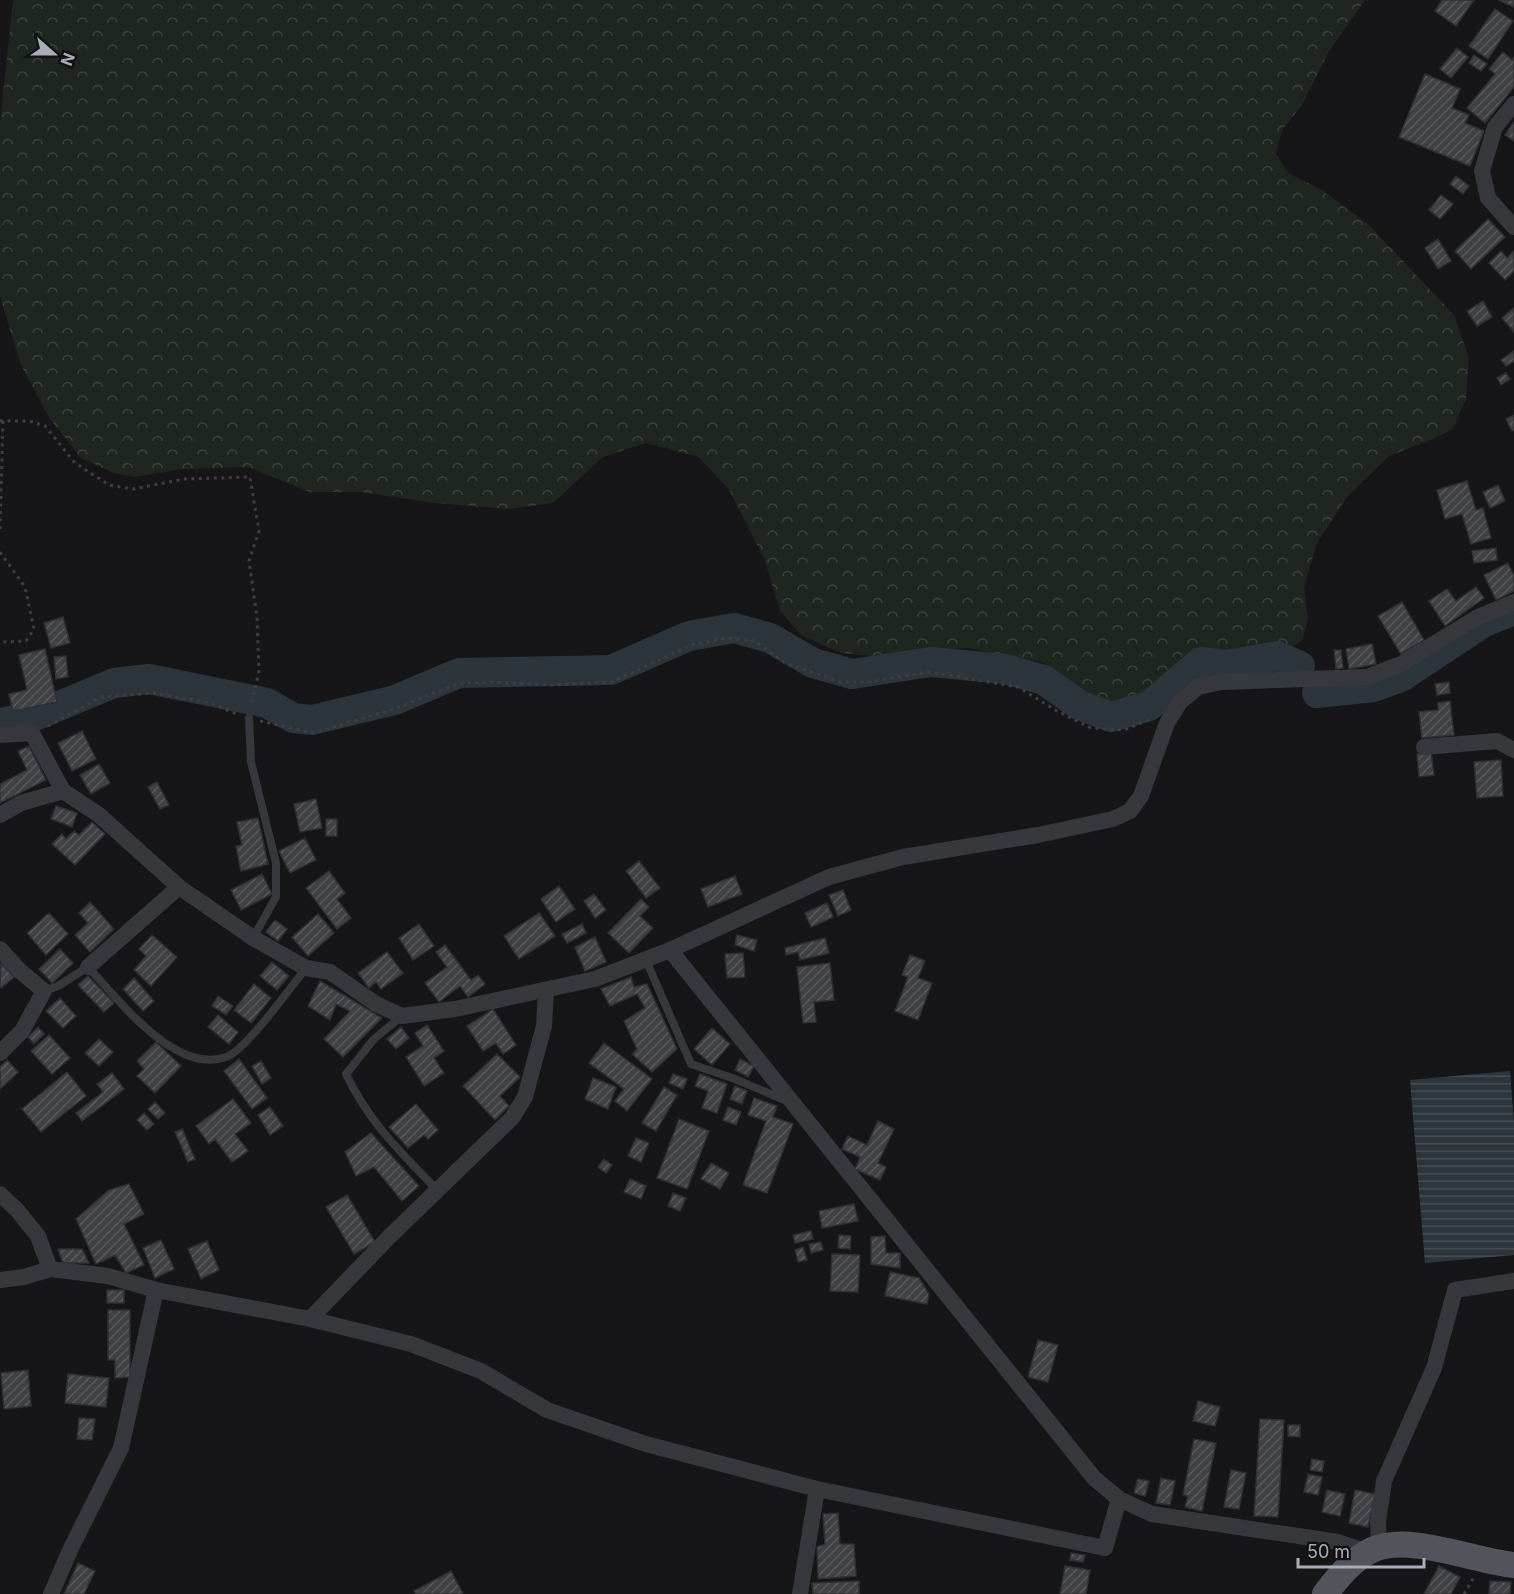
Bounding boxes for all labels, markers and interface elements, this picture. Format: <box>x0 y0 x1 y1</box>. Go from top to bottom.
north arrow <box>24 24 84 84</box>
text: N <box>56 50 80 69</box>
scale bar <box>1298 1531 1424 1569</box>
text: 50 m <box>1307 1541 1350 1562</box>

